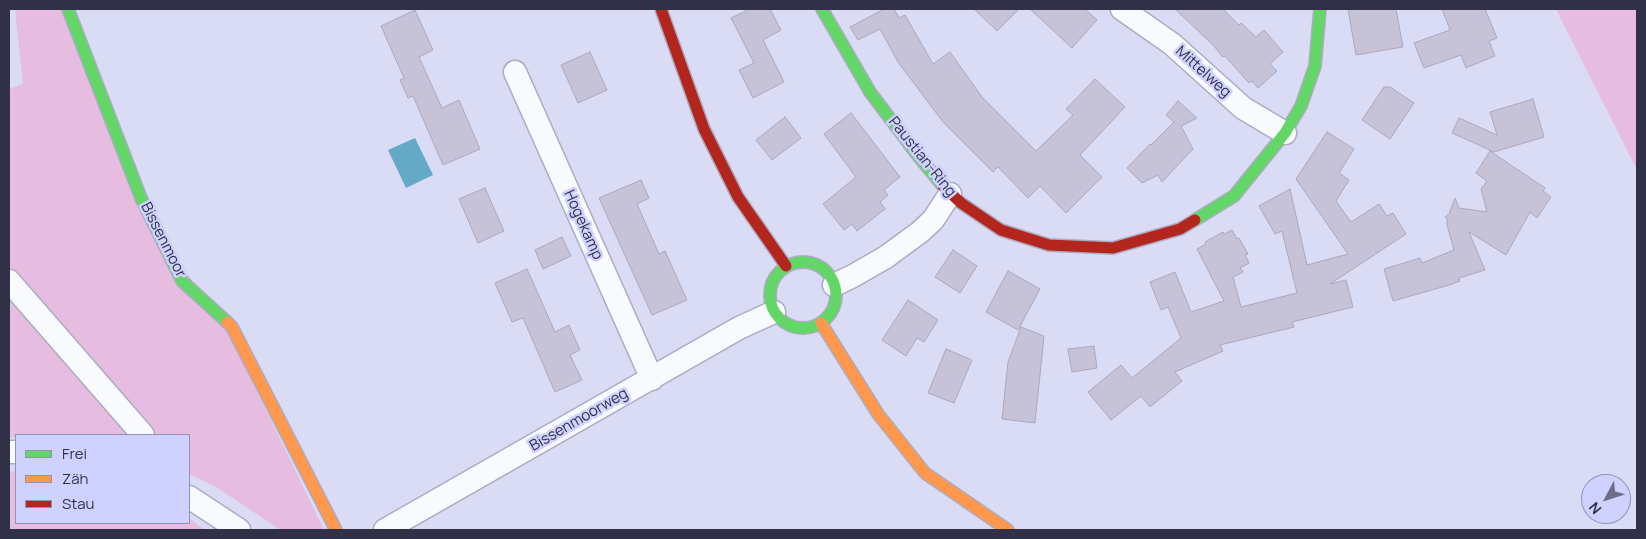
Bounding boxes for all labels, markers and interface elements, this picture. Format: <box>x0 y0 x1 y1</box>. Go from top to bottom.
street label: Mittelweg <box>1172 42 1234 102</box>
street label: Paustian-Ring <box>884 113 960 201</box>
street label: Hogekamp <box>560 187 606 263</box>
street label: Bissenmoor <box>136 200 190 280</box>
street label: Bissenmoorweg <box>527 385 631 455</box>
legend <box>15 434 190 524</box>
text: Frei <box>62 443 87 464</box>
text: Zäh <box>62 468 88 489</box>
north arrow <box>1581 474 1631 524</box>
text: Stau <box>62 493 95 514</box>
text: N <box>1584 498 1605 518</box>

